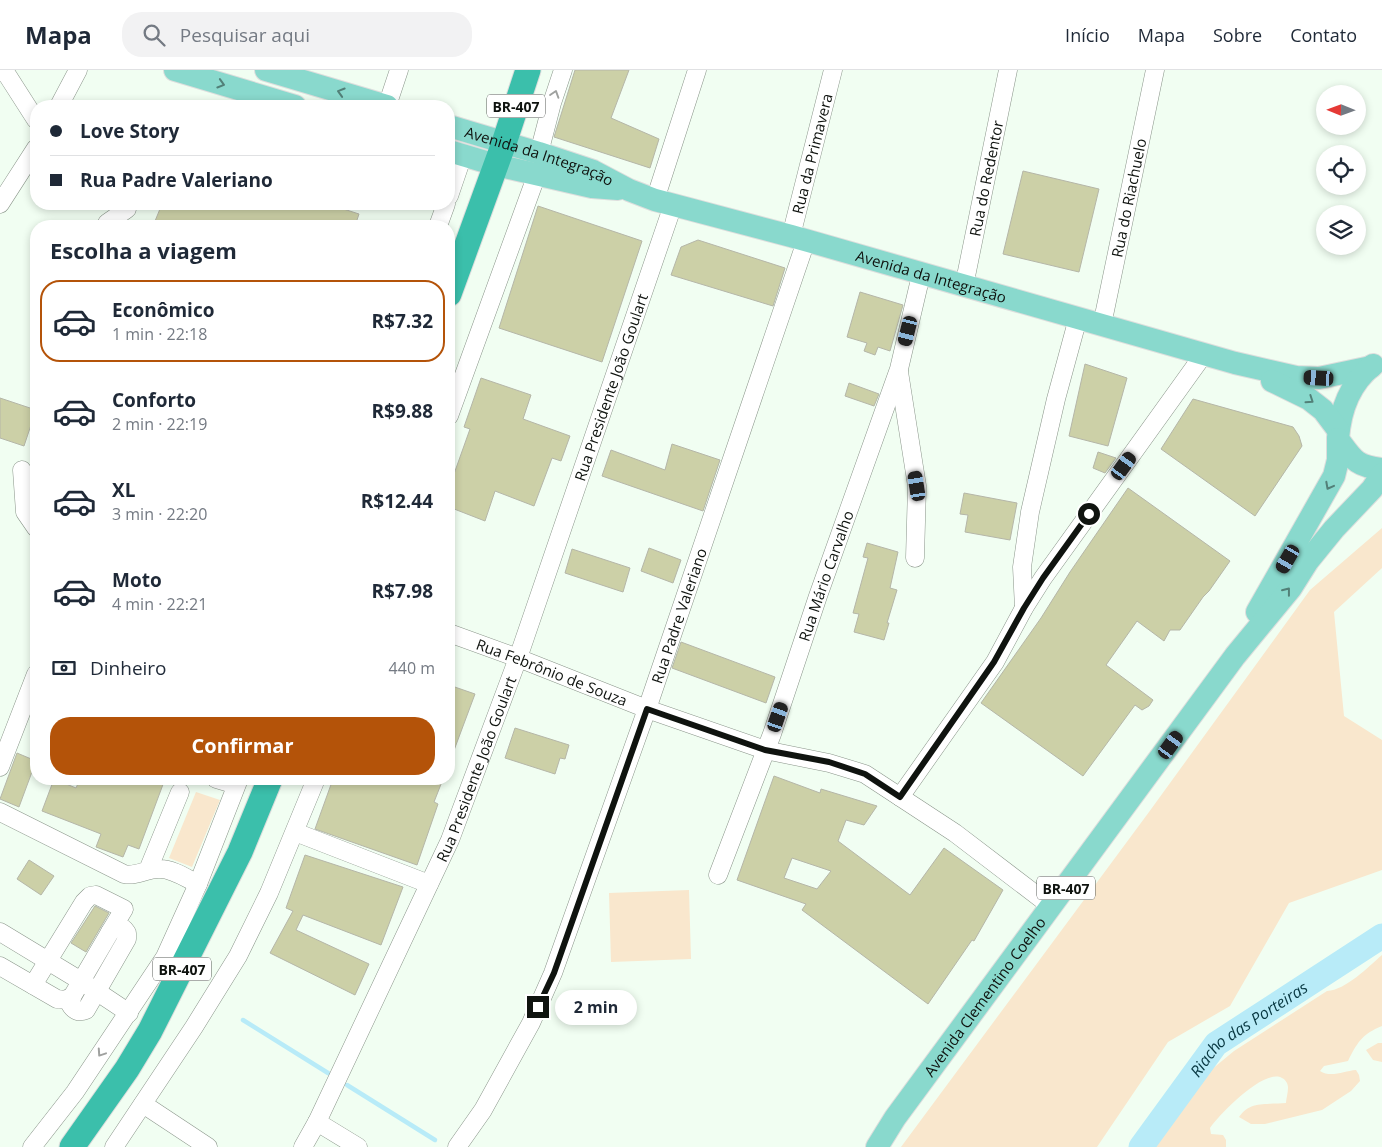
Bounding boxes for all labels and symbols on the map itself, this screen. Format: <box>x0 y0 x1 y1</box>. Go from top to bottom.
one-way arrow <box>217 79 225 89</box>
north arrow <box>1316 85 1366 135</box>
one-way arrow <box>337 88 345 98</box>
one-way arrow <box>549 91 559 99</box>
street label: Rua da Primavera <box>787 91 837 216</box>
road number: BR-407 <box>487 94 545 118</box>
street label: Rua do Redentor <box>964 118 1008 238</box>
street label: Avenida da Integração <box>463 121 617 190</box>
street label: Rua do Riachuelo <box>1106 136 1151 259</box>
street label: Avenida da Integração <box>854 245 1009 307</box>
street label: Rua Presidente João Goulart <box>569 291 652 484</box>
car <box>897 315 918 347</box>
car <box>1303 370 1334 386</box>
one-way arrow <box>1304 394 1314 403</box>
car <box>1109 449 1138 483</box>
car <box>907 470 926 502</box>
one-way arrow <box>1325 481 1335 490</box>
route start <box>1078 503 1100 525</box>
street label: Rua Mário Carvalho <box>794 508 858 644</box>
car <box>1274 542 1301 576</box>
street label: Rua Padre Valeriano <box>646 545 711 686</box>
one-way arrow <box>1282 588 1290 597</box>
street label: Rua Febrônio de Souza <box>474 634 630 710</box>
street label: Rua Presidente João Goulart <box>431 673 520 865</box>
car <box>766 700 789 734</box>
car <box>1156 728 1185 762</box>
road number: BR-407 <box>1037 876 1095 900</box>
street label: Avenida Clementino Coelho <box>919 913 1050 1080</box>
road number: BR-407 <box>153 958 211 981</box>
water label: Riacho das Porteiras <box>1185 976 1312 1081</box>
callout: 2 min <box>556 990 638 1024</box>
route end <box>527 996 549 1018</box>
one-way arrow <box>98 1047 107 1057</box>

